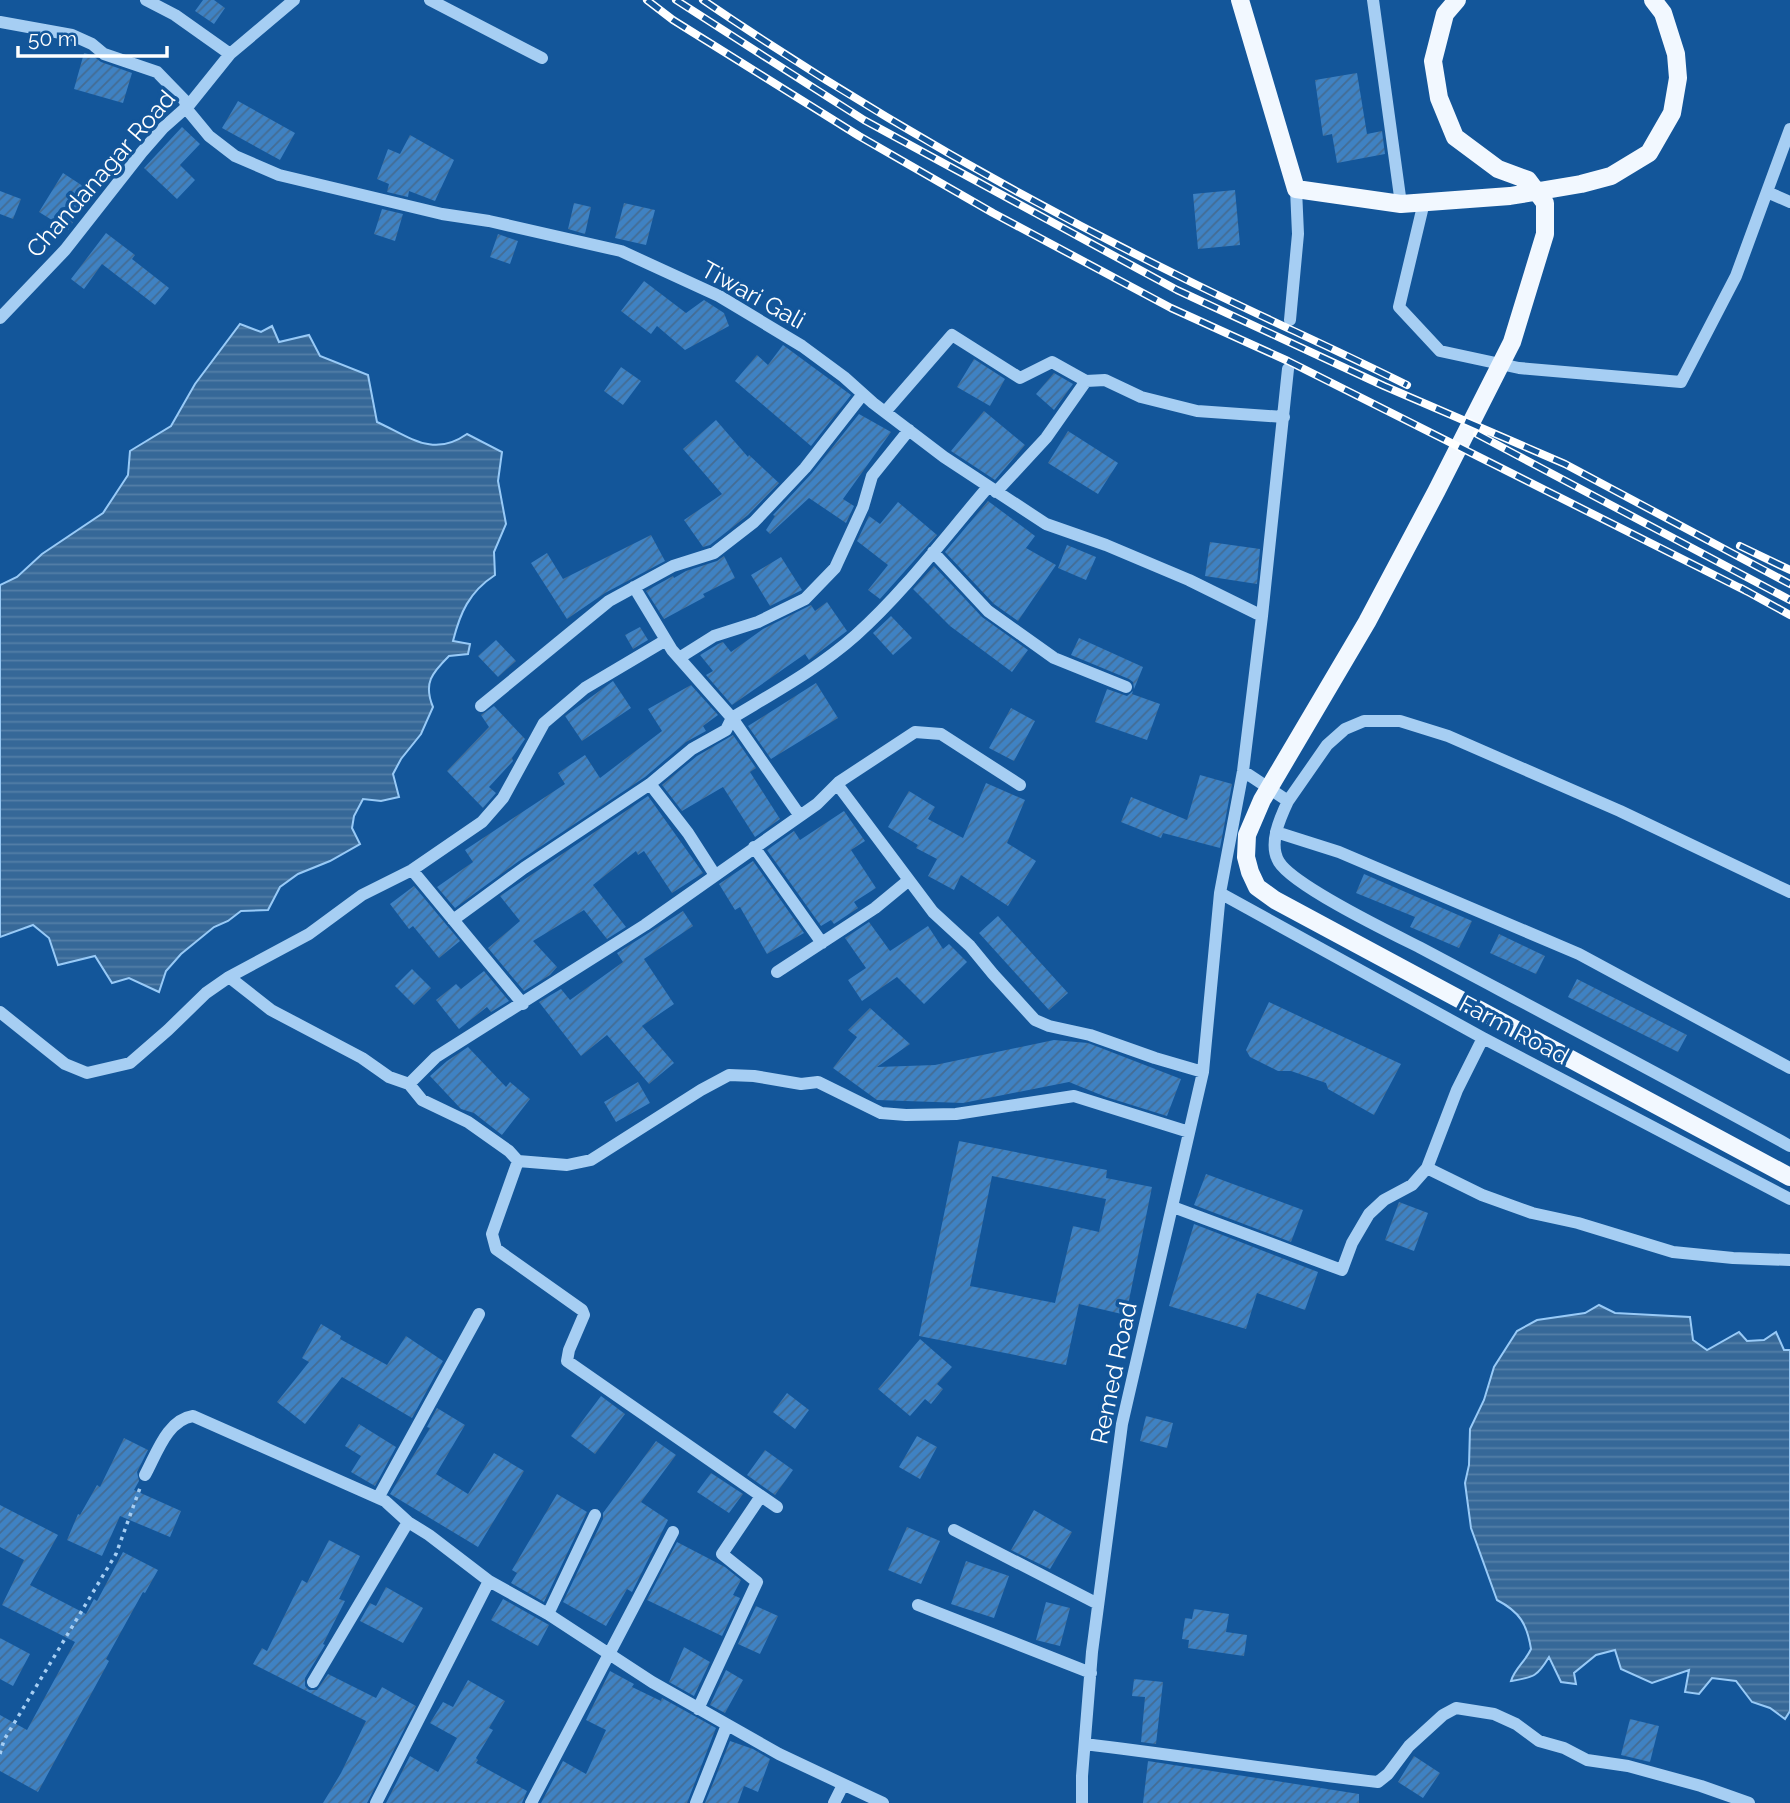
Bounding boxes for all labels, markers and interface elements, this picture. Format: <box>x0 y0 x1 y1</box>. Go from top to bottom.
scale bar <box>18 14 166 58</box>
text: 50 m <box>28 26 77 51</box>
street label: Chandanagar Road <box>20 84 181 263</box>
street label: Tiwari Gali <box>696 254 810 335</box>
street label: Farm Road <box>1455 989 1574 1070</box>
street label: Remed Road <box>1084 1299 1143 1446</box>

